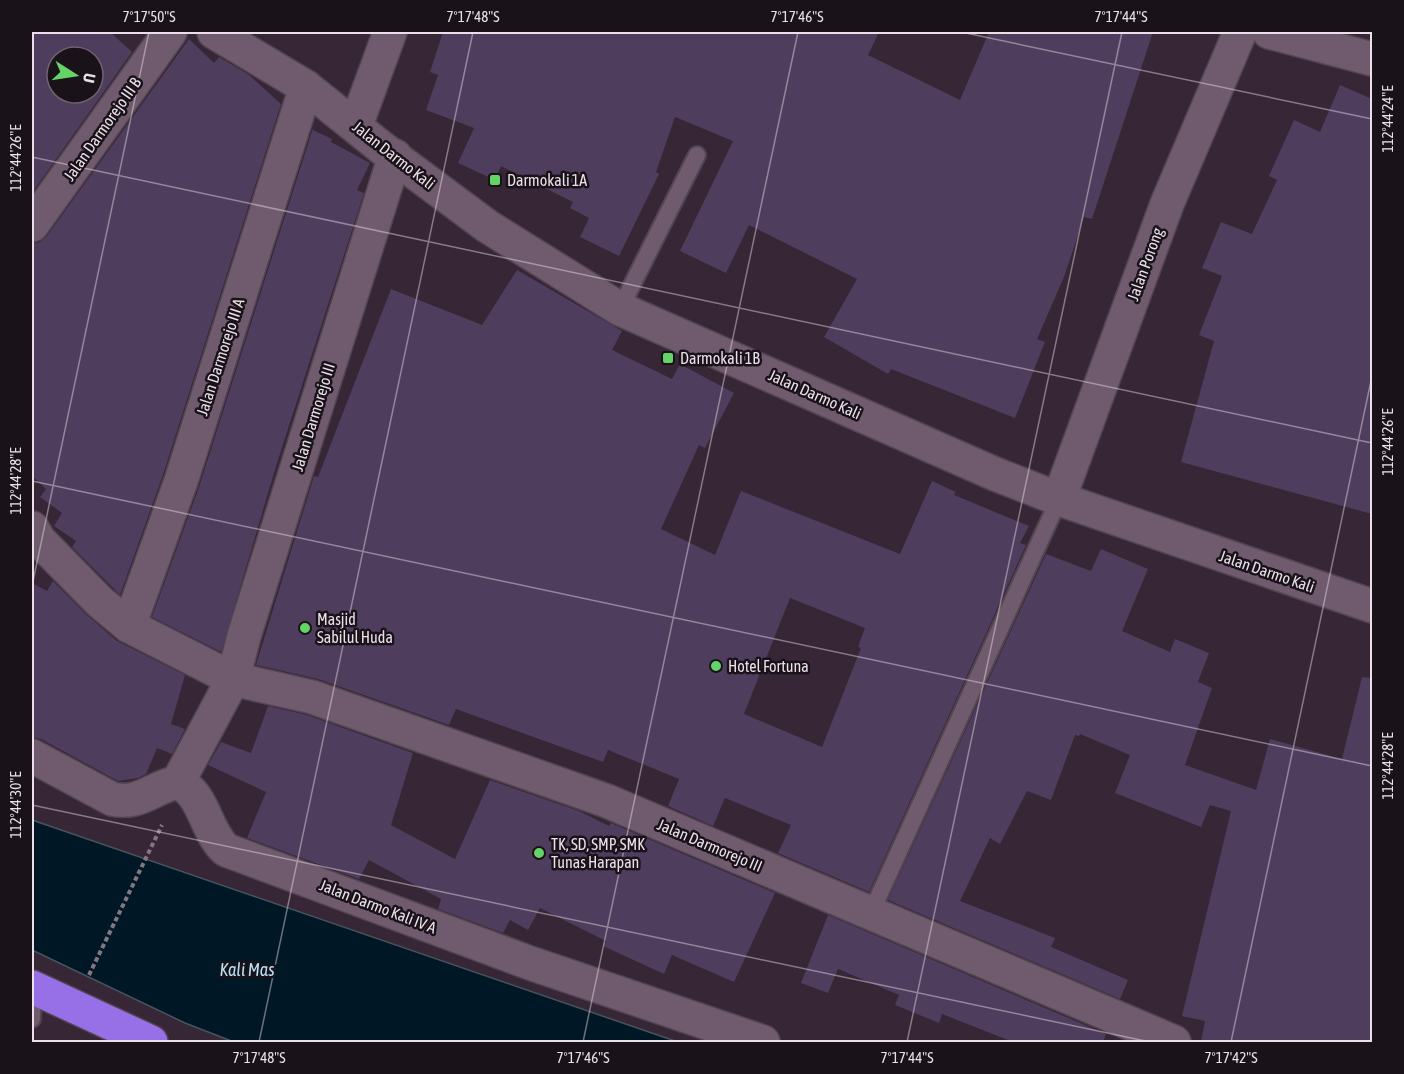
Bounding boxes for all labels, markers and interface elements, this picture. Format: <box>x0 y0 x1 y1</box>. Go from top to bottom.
text: 7°17'50"S <box>122 8 176 25</box>
text: 7°17'48"S <box>446 8 500 25</box>
text: 7°17'46"S <box>770 8 824 25</box>
text: 7°17'44"S <box>1094 8 1148 25</box>
north arrow <box>45 45 105 105</box>
text: U <box>80 72 99 85</box>
street label: Jalan Darmorejo III B <box>60 74 145 185</box>
text: 112°44'24"E <box>1379 85 1396 153</box>
street label: Jalan Darmo Kali <box>349 117 439 193</box>
text: 112°44'26"E <box>7 124 24 192</box>
place label: Darmokali 1A <box>507 171 587 189</box>
marker: Darmokali 1A <box>488 173 502 187</box>
street label: Jalan Porong <box>1123 225 1167 303</box>
street label: Jalan Darmorejo III A <box>193 296 248 418</box>
place label: Darmokali 1B <box>680 349 760 367</box>
marker: Darmokali 1B <box>661 351 675 365</box>
street label: Jalan Darmorejo III <box>288 361 339 473</box>
street label: Jalan Darmo Kali <box>766 366 864 422</box>
text: 112°44'26"E <box>1379 408 1396 476</box>
text: 112°44'28"E <box>7 447 24 515</box>
street label: Jalan Darmo Kali <box>1217 546 1317 596</box>
place label: Masjid Sabilul Huda <box>317 610 393 646</box>
marker: Masjid Sabilul Huda <box>298 621 312 635</box>
place label: Hotel Fortuna <box>728 657 809 675</box>
marker: Hotel Fortuna <box>709 659 723 673</box>
text: 112°44'28"E <box>1379 732 1396 800</box>
text: 112°44'30"E <box>7 771 24 839</box>
street label: Jalan Darmorejo III <box>655 815 765 876</box>
place label: TK, SD, SMP, SMK Tunas Harapan <box>551 835 645 872</box>
marker: TK, SD, SMP, SMK Tunas Harapan <box>532 846 546 860</box>
street label: Jalan Darmo Kali IV A <box>317 875 439 937</box>
water label: Kali Mas <box>220 959 275 980</box>
text: 7°17'48"S <box>232 1049 286 1066</box>
text: 7°17'46"S <box>556 1049 610 1066</box>
text: 7°17'44"S <box>880 1049 934 1066</box>
text: 7°17'42"S <box>1204 1049 1258 1066</box>

